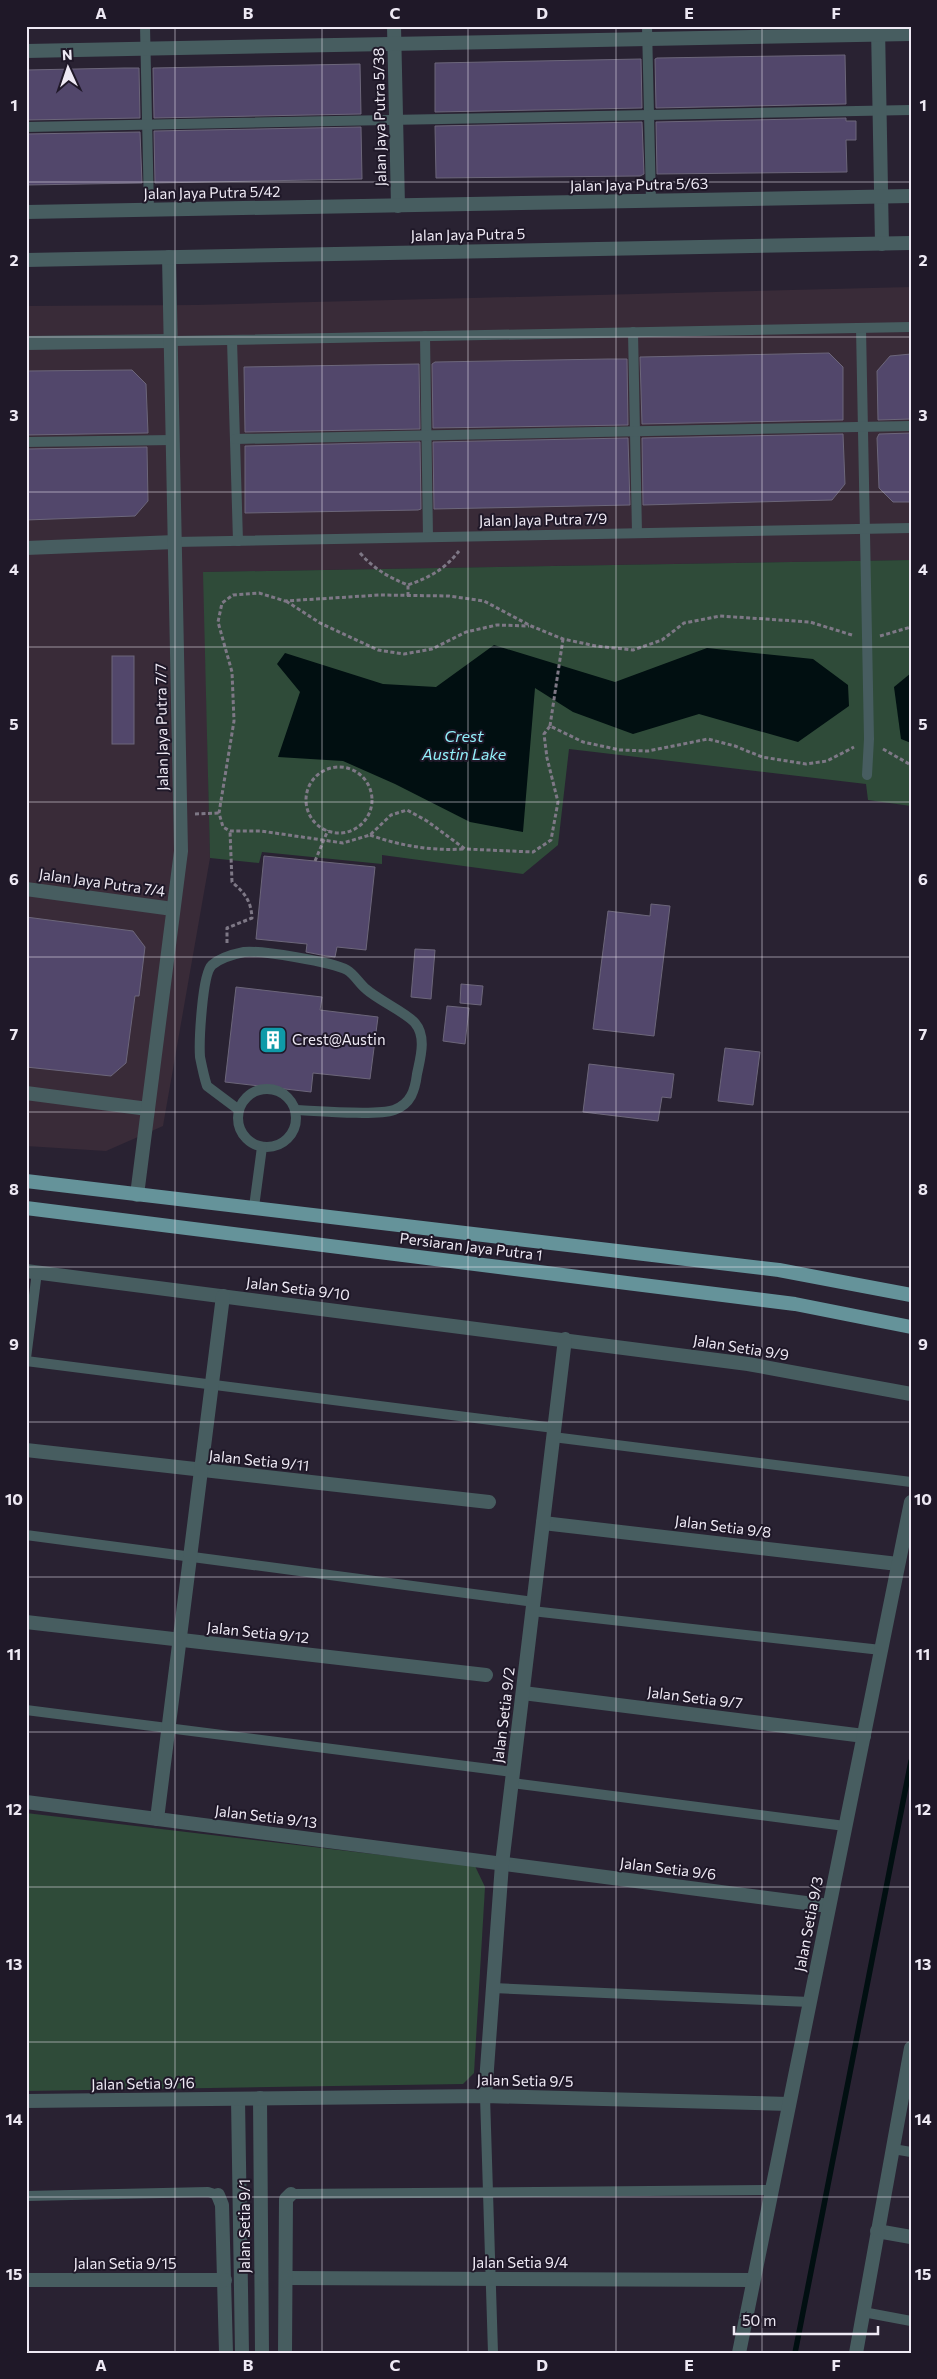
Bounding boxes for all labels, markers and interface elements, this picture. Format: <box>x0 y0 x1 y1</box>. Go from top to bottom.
text: A <box>95 3 107 22</box>
text: B <box>243 3 254 22</box>
text: C <box>390 3 401 22</box>
text: D <box>536 3 548 22</box>
text: E <box>684 3 694 22</box>
text: F <box>831 3 841 22</box>
north arrow <box>42 42 92 92</box>
text: N <box>62 46 73 63</box>
street label: Jalan Jaya Putra 5/38 <box>369 47 389 187</box>
text: 1 <box>10 95 18 114</box>
text: 1 <box>919 95 927 114</box>
street label: Jalan Jaya Putra 5/63 <box>570 174 708 194</box>
street label: Jalan Jaya Putra 5/42 <box>143 182 281 202</box>
street label: Jalan Jaya Putra 5 <box>410 224 526 244</box>
text: 2 <box>9 250 19 269</box>
text: 2 <box>918 250 928 269</box>
text: 3 <box>9 405 19 424</box>
text: 3 <box>918 405 928 424</box>
street label: Jalan Jaya Putra 7/9 <box>479 509 607 529</box>
text: 4 <box>9 559 19 578</box>
text: 4 <box>918 559 928 578</box>
street label: Jalan Jaya Putra 7/7 <box>151 663 171 791</box>
text: 5 <box>9 714 19 733</box>
text: 5 <box>918 714 928 733</box>
water label: Crest Austin Lake <box>421 726 507 763</box>
street label: Jalan Jaya Putra 7/4 <box>38 864 167 900</box>
text: 6 <box>9 869 19 888</box>
text: 6 <box>918 869 928 888</box>
text: 7 <box>10 1024 19 1043</box>
text: 7 <box>919 1024 928 1043</box>
building icon: Crest@Austin <box>258 1025 288 1055</box>
place label: Crest@Austin <box>292 1030 386 1048</box>
text: 8 <box>9 1179 19 1198</box>
text: 8 <box>918 1179 928 1198</box>
street label: Persiaran Jaya Putra 1 <box>399 1228 544 1264</box>
street label: Jalan Setia 9/10 <box>245 1273 351 1303</box>
street label: Jalan Setia 9/9 <box>692 1331 790 1363</box>
text: 9 <box>9 1334 19 1353</box>
text: 9 <box>918 1334 928 1353</box>
street label: Jalan Setia 9/11 <box>208 1446 310 1474</box>
text: 10 <box>5 1489 23 1508</box>
text: 10 <box>914 1489 932 1508</box>
street label: Jalan Setia 9/8 <box>674 1511 772 1541</box>
street label: Jalan Setia 9/12 <box>206 1618 310 1646</box>
text: 11 <box>7 1644 21 1663</box>
text: 11 <box>916 1644 930 1663</box>
street label: Jalan Setia 9/2 <box>488 1666 518 1764</box>
street label: Jalan Setia 9/7 <box>646 1682 744 1712</box>
text: 12 <box>6 1799 22 1818</box>
text: 12 <box>915 1799 931 1818</box>
street label: Jalan Setia 9/13 <box>214 1801 318 1831</box>
street label: Jalan Setia 9/6 <box>619 1853 717 1883</box>
street label: Jalan Setia 9/3 <box>790 1875 826 1973</box>
text: 13 <box>6 1954 22 1973</box>
text: 13 <box>915 1954 931 1973</box>
street label: Jalan Setia 9/5 <box>476 2070 574 2090</box>
street label: Jalan Setia 9/16 <box>91 2073 195 2093</box>
text: 14 <box>5 2109 23 2128</box>
text: 14 <box>914 2109 932 2128</box>
street label: Jalan Setia 9/1 <box>235 2179 253 2273</box>
street label: Jalan Setia 9/4 <box>472 2253 568 2271</box>
street label: Jalan Setia 9/15 <box>73 2254 177 2272</box>
text: 15 <box>6 2264 22 2283</box>
text: 15 <box>915 2264 931 2283</box>
scale bar <box>734 2304 878 2336</box>
text: 50 m <box>742 2311 776 2329</box>
text: A <box>95 2355 107 2374</box>
text: B <box>243 2355 254 2374</box>
text: C <box>390 2355 401 2374</box>
text: D <box>536 2355 548 2374</box>
text: E <box>684 2355 694 2374</box>
text: F <box>831 2355 841 2374</box>

